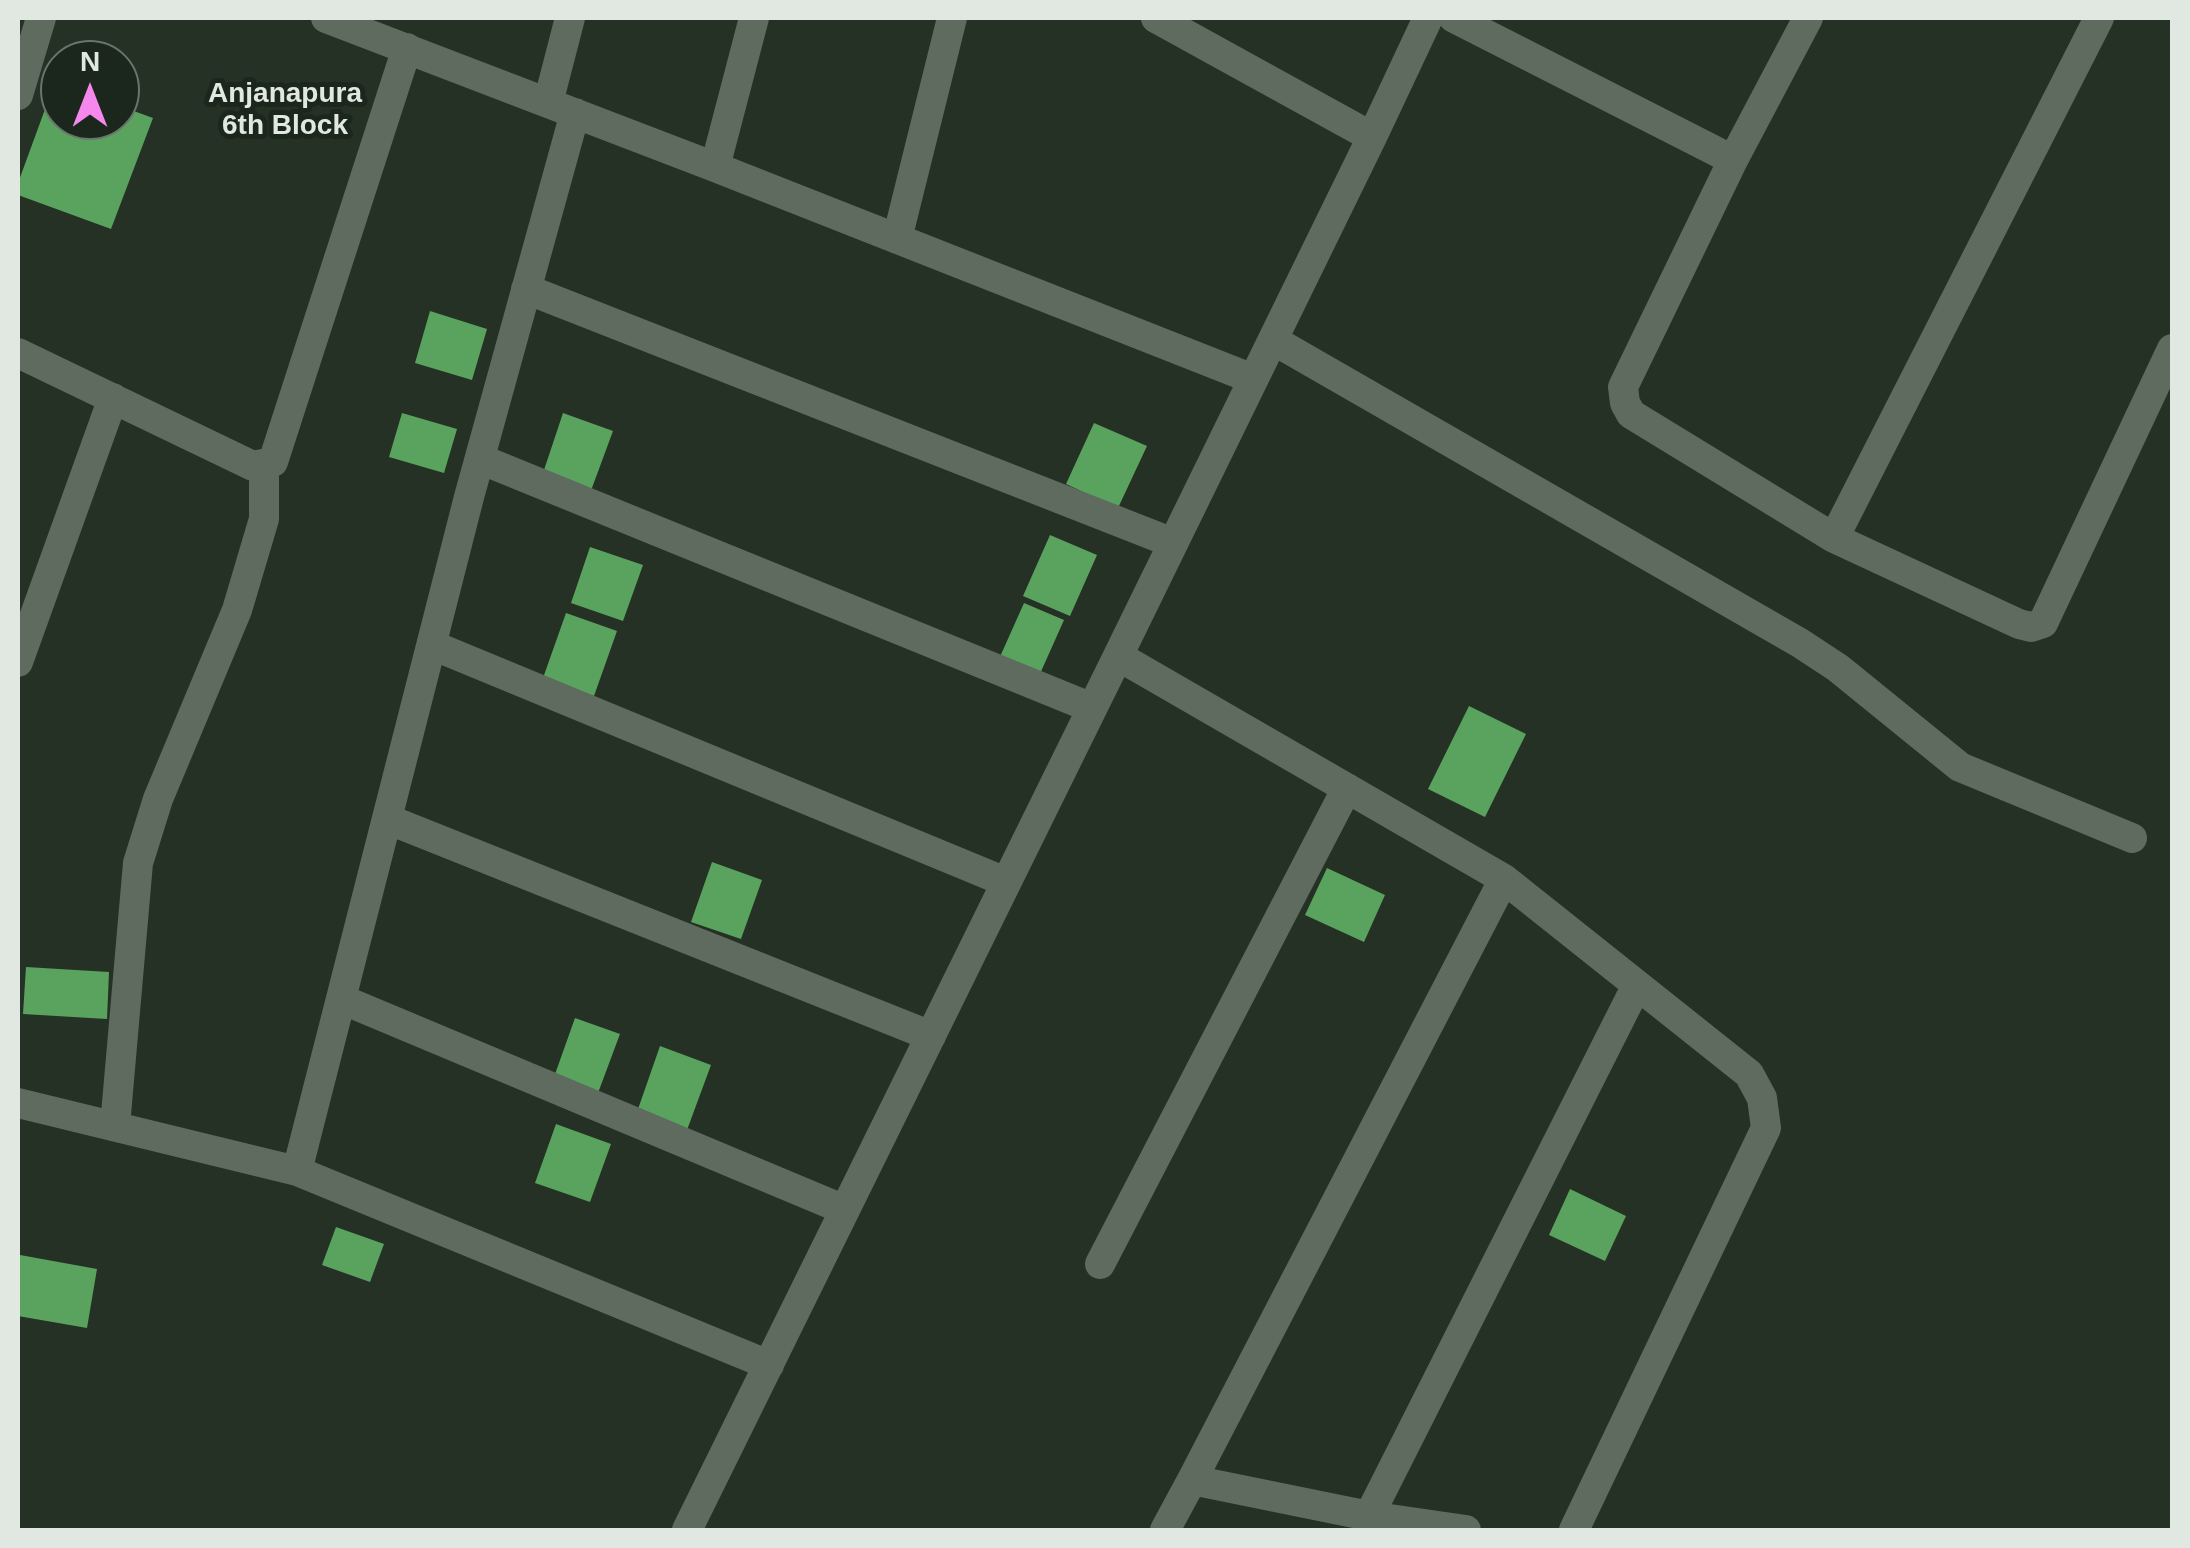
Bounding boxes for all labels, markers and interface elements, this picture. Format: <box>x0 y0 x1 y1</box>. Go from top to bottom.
north arrow <box>40 40 140 140</box>
text: N <box>80 46 100 77</box>
district label: Anjanapura 6th Block <box>208 77 362 143</box>

